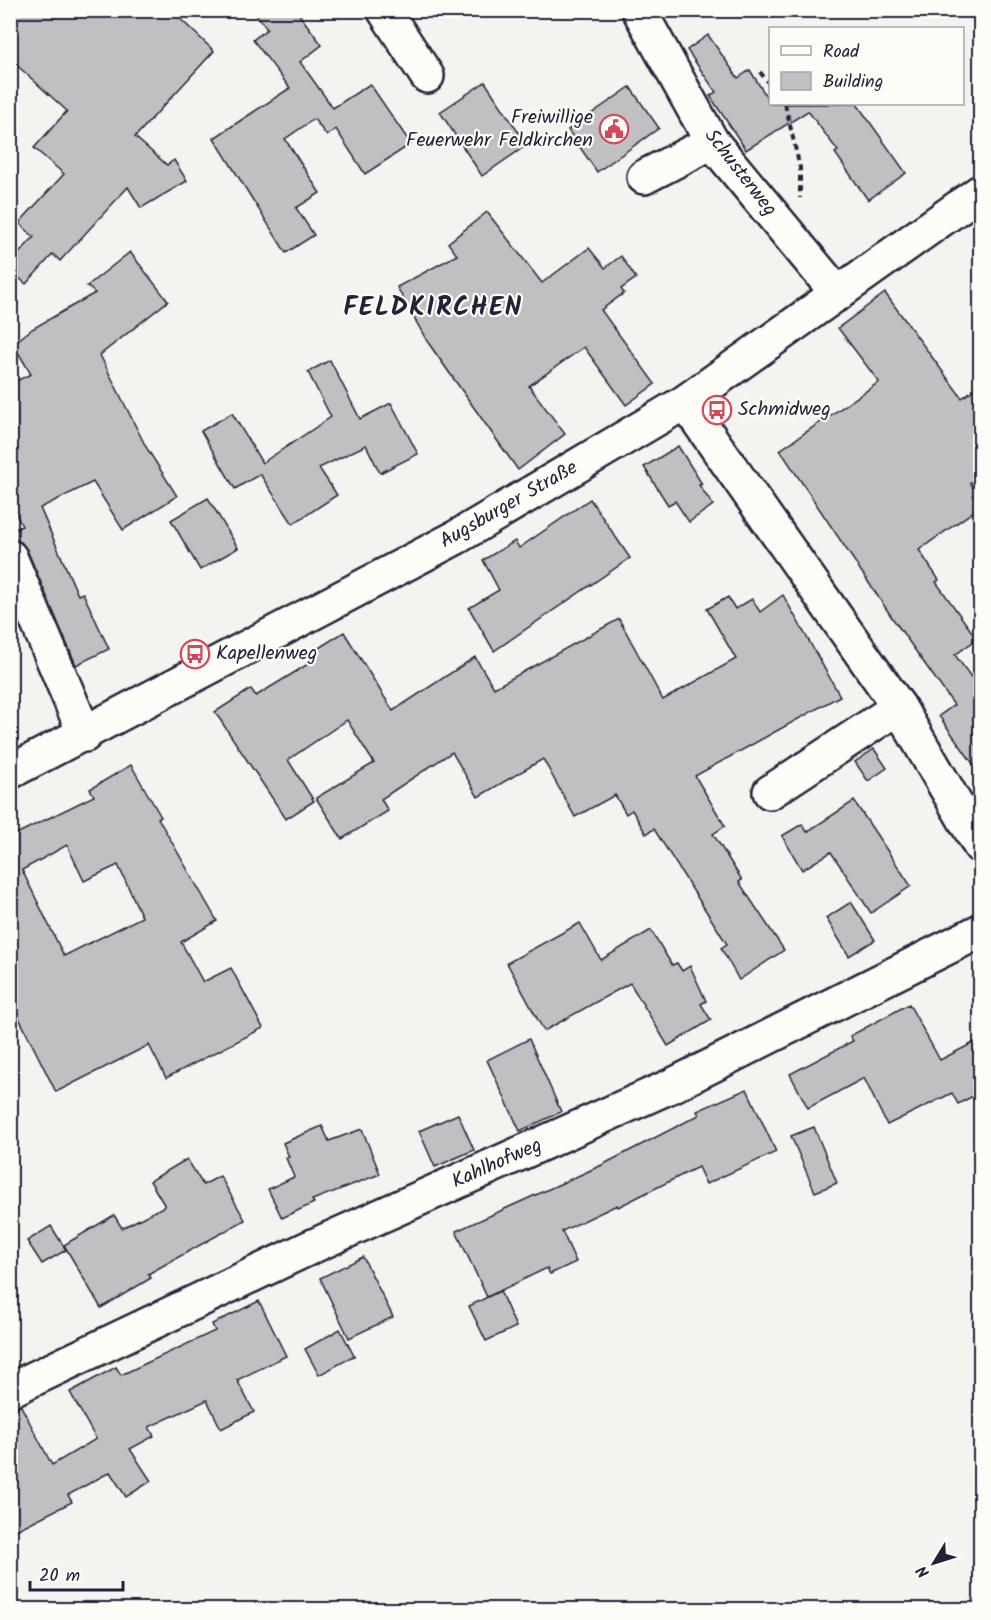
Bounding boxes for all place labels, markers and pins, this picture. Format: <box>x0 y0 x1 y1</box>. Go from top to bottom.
place label: Freiwillige Feuerwehr Feldkirchen <box>406 102 593 157</box>
public building icon: Freiwillige Feuerwehr Feldkirchen <box>598 113 630 145</box>
bus stop icon: Schmidweg <box>701 394 733 426</box>
place label: Schmidweg <box>738 394 831 426</box>
bus stop icon: Kapellenweg <box>179 638 211 670</box>
place label: Kapellenweg <box>216 638 317 670</box>

